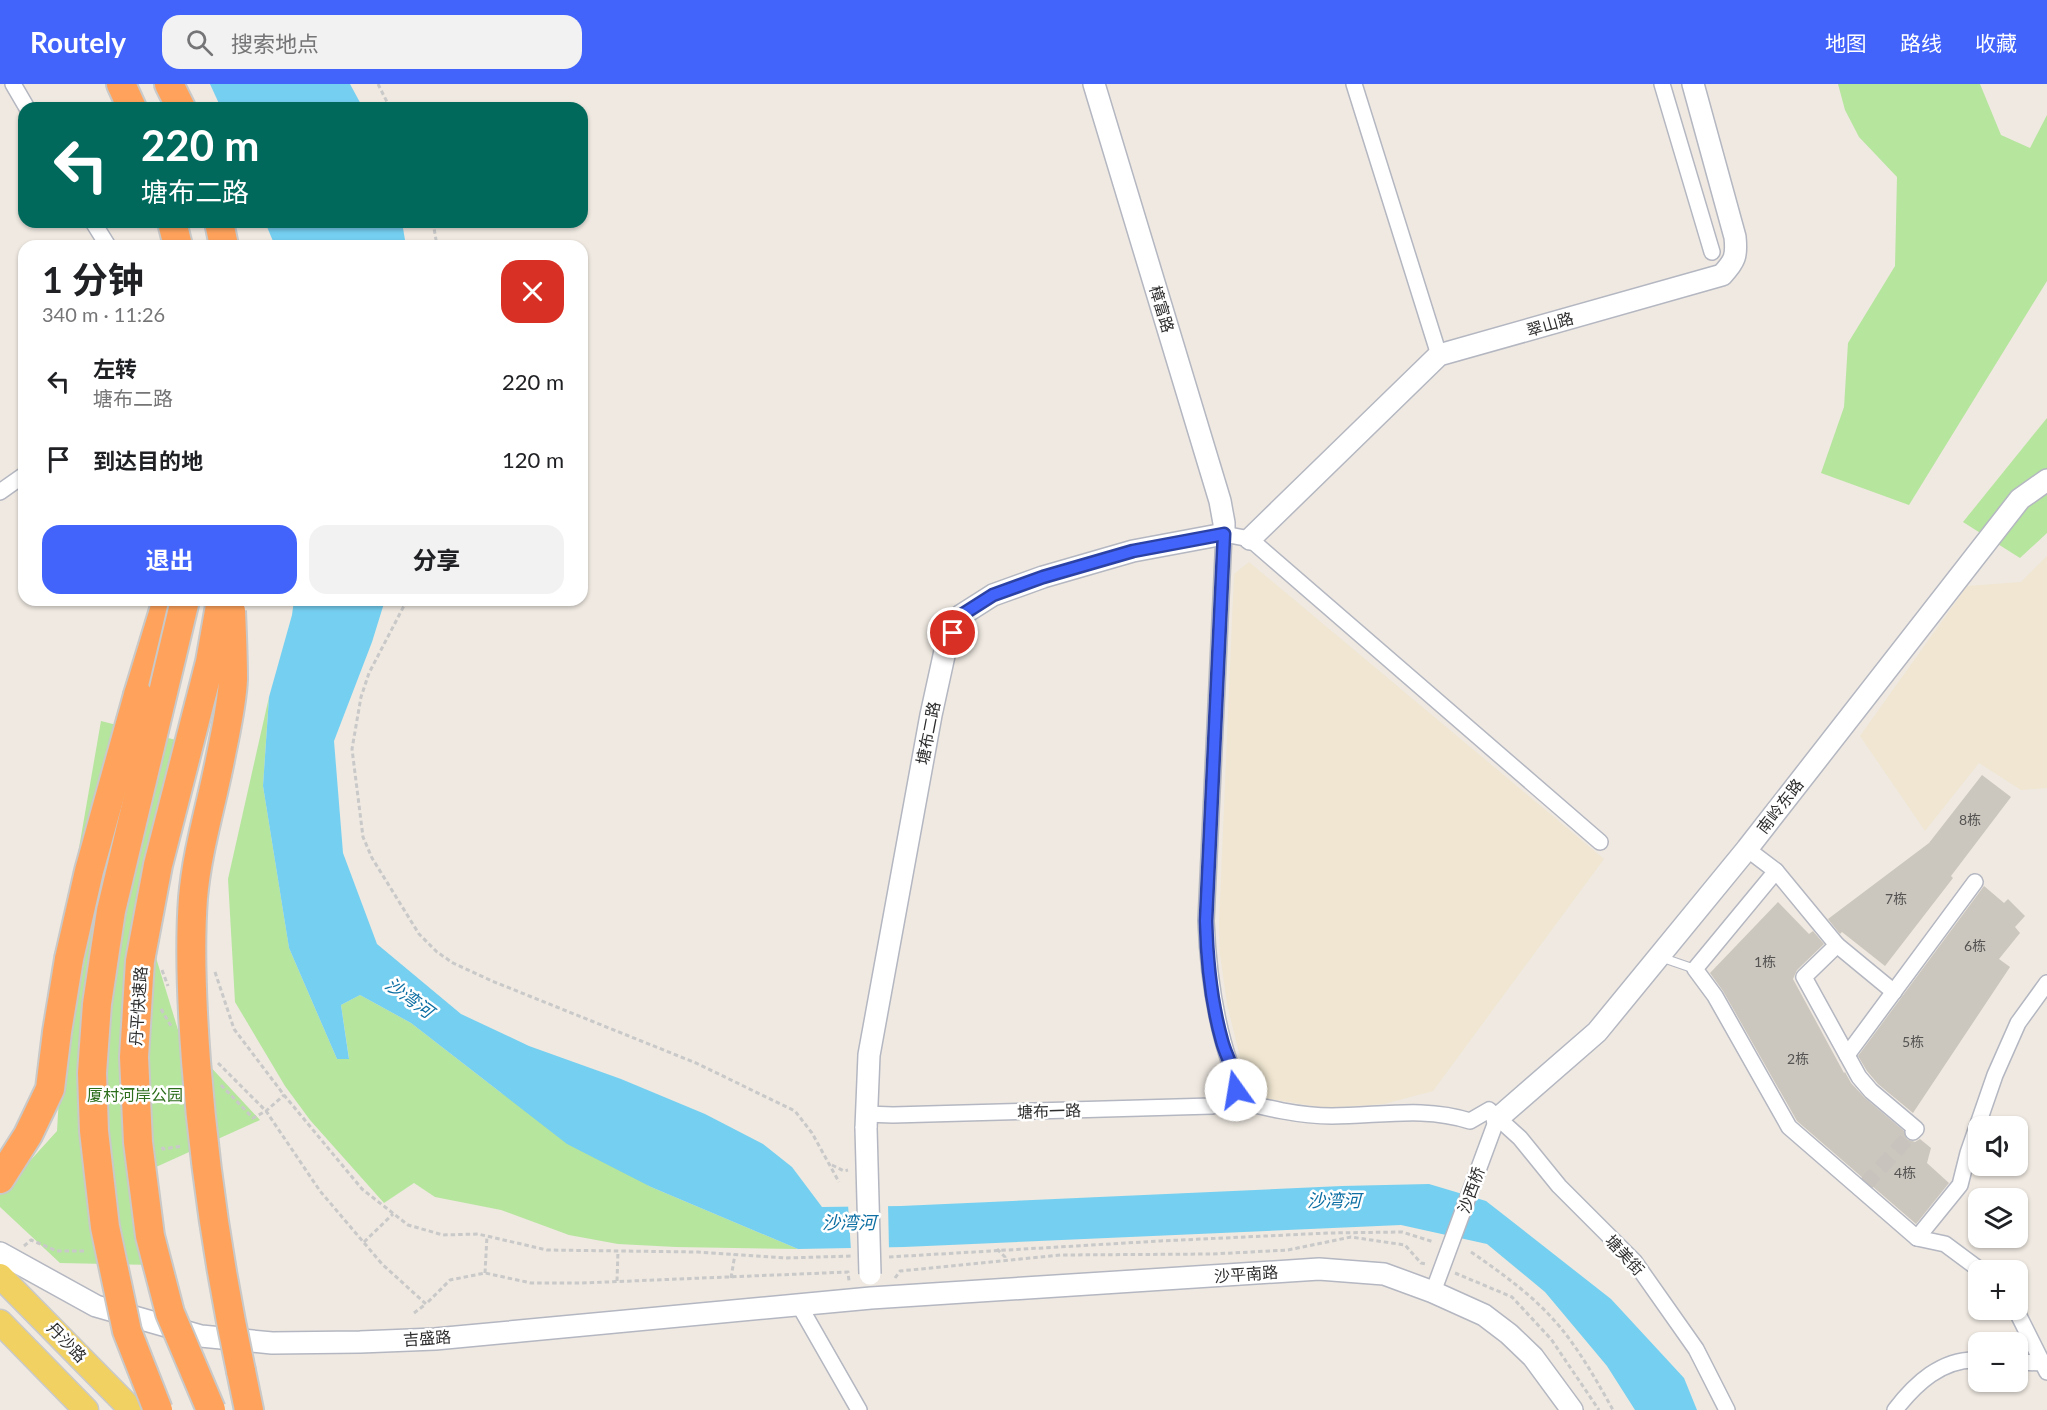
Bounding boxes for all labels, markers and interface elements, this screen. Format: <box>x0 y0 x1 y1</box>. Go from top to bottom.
search box <box>162 15 582 69</box>
text: Routely <box>30 25 126 59</box>
icon: search <box>183 26 216 59</box>
text: 搜索地点 <box>231 30 319 57</box>
text: 地图 <box>1825 30 1867 55</box>
text: 路线 <box>1900 30 1942 55</box>
text: 收藏 <box>1975 30 2017 55</box>
text: 220 m <box>141 120 259 170</box>
icon: left <box>42 126 120 204</box>
text: 塘布二路 <box>141 175 249 208</box>
text: 1 分钟 <box>42 257 144 301</box>
button: close <box>501 260 564 323</box>
street label: 樟富路 <box>1146 283 1179 335</box>
text: 340 m · 11:26 <box>42 302 165 326</box>
street label: 翠山路 <box>1524 308 1576 339</box>
text: 左转 <box>93 355 137 382</box>
icon: left <box>42 365 75 398</box>
text: 220 m <box>502 368 564 395</box>
text: 塘布二路 <box>93 386 173 410</box>
icon: arrive <box>42 443 75 476</box>
text: 120 m <box>502 446 564 473</box>
text: 到达目的地 <box>93 447 203 474</box>
button: 退出 <box>42 525 297 594</box>
button: 分享 <box>309 525 564 594</box>
pin <box>927 607 978 658</box>
icon: arrive <box>936 616 969 649</box>
street label: 塘布二路 <box>912 700 943 766</box>
street label: 南岭东路 <box>1752 775 1807 837</box>
house number: 8栋 <box>1959 811 1981 828</box>
house number: 7栋 <box>1885 890 1907 907</box>
house number: 6栋 <box>1964 937 1986 954</box>
house number: 1栋 <box>1754 953 1776 970</box>
street label: 丹平快速路 <box>125 965 150 1047</box>
water label: 沙湾河 <box>381 972 440 1024</box>
house number: 5栋 <box>1902 1033 1924 1050</box>
house number: 2栋 <box>1787 1050 1809 1067</box>
position arrow <box>1204 1058 1268 1122</box>
park label: 厦村河岸公园 <box>87 1085 183 1104</box>
street label: 塘布一路 <box>1017 1100 1081 1121</box>
map controls <box>1968 1116 2028 1392</box>
button: sound <box>1968 1116 2028 1176</box>
street label: 沙西桥 <box>1453 1164 1488 1216</box>
house number: 4栋 <box>1894 1164 1916 1181</box>
button: layers <box>1968 1188 2028 1248</box>
water label: 沙湾河 <box>1307 1189 1364 1211</box>
water label: 沙湾河 <box>822 1211 879 1233</box>
street label: 塘美街 <box>1602 1231 1649 1279</box>
button: + <box>1968 1260 2028 1320</box>
street label: 沙平南路 <box>1213 1262 1279 1285</box>
street label: 丹沙路 <box>44 1318 91 1366</box>
street label: 吉盛路 <box>402 1326 452 1349</box>
button: − <box>1968 1332 2028 1392</box>

